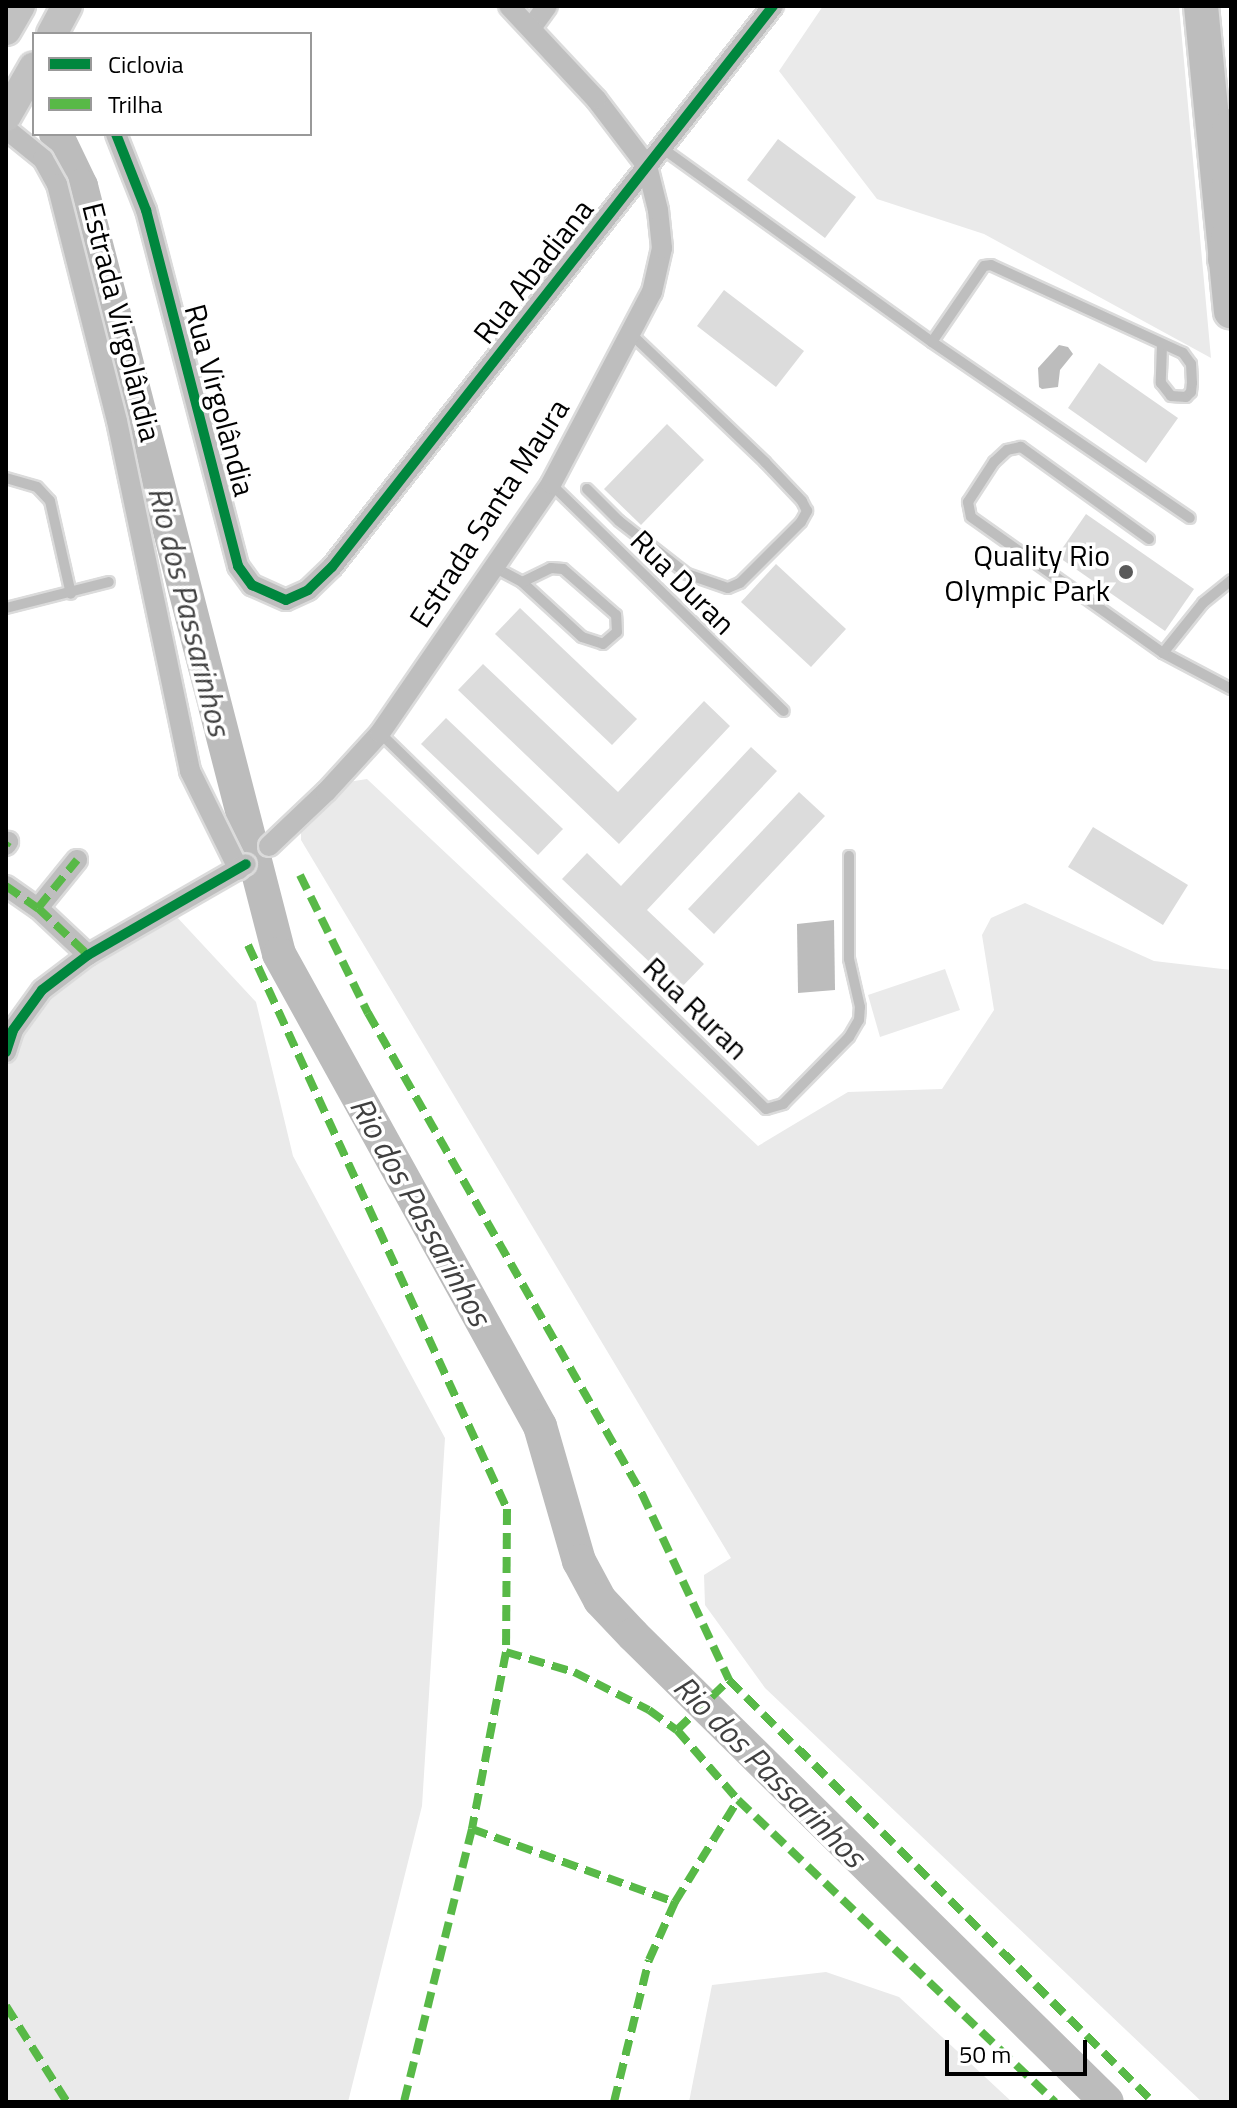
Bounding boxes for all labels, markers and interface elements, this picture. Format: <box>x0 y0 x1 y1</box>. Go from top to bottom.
legend <box>32 32 312 136</box>
text: Ciclovia <box>108 46 184 82</box>
text: Trilha <box>108 86 163 122</box>
street label: Rua Abadiana <box>465 192 601 350</box>
street label: Estrada Virgolândia <box>75 199 169 445</box>
street label: Rua Virgolândia <box>177 300 263 500</box>
street label: Estrada Santa Maura <box>402 392 576 634</box>
water label: Rio dos Passarinhos <box>141 483 239 739</box>
street label: Rua Duran <box>623 522 743 642</box>
place label: Quality Rio Olympic Park <box>944 537 1110 608</box>
marker: Quality Rio Olympic Park <box>1117 563 1135 581</box>
street label: Rua Ruran <box>636 949 756 1067</box>
water label: Rio dos Passarinhos <box>342 1090 500 1332</box>
water label: Rio dos Passarinhos <box>666 1667 874 1875</box>
scale bar <box>949 2024 1091 2074</box>
text: 50 m <box>959 2036 1011 2072</box>

